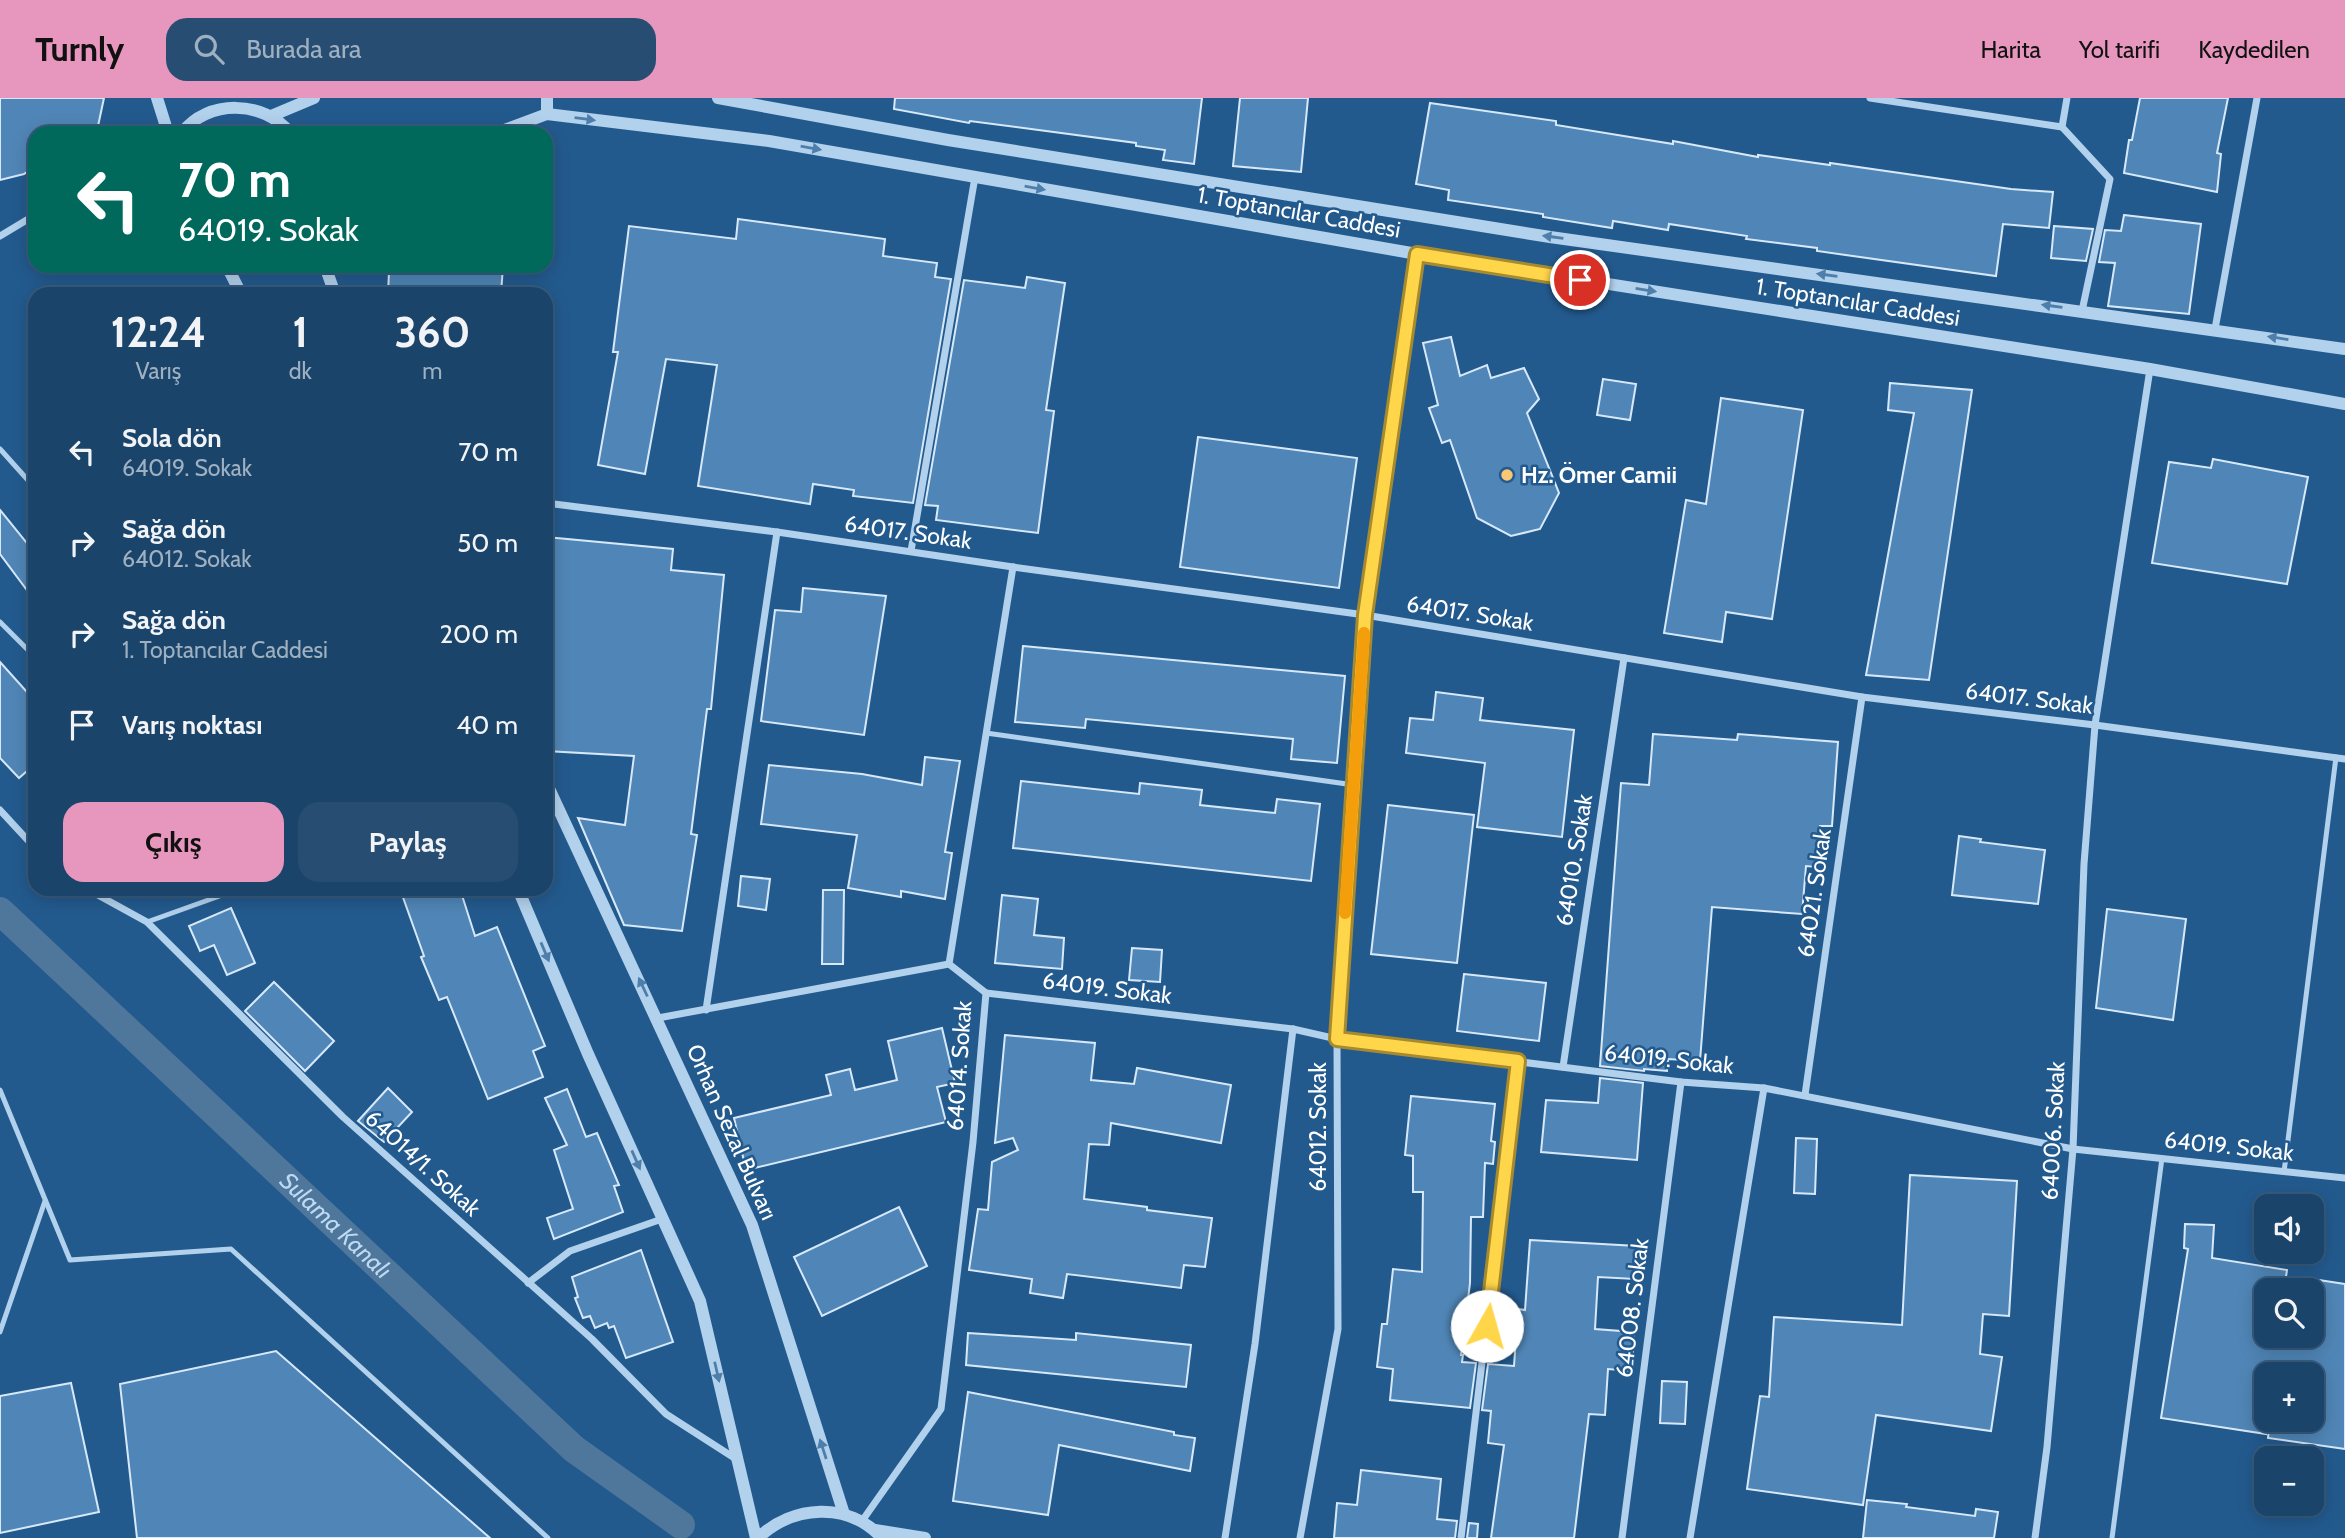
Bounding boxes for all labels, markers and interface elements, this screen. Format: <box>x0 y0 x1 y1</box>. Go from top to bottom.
search box <box>166 18 656 81</box>
text: Turnly <box>35 29 124 69</box>
icon: search <box>190 30 228 68</box>
text: Burada ara <box>246 33 361 65</box>
text: Harita <box>1981 35 2041 64</box>
text: Yol tarifi <box>2079 35 2160 64</box>
text: Kaydedilen <box>2198 35 2310 64</box>
one-way arrow <box>574 113 596 124</box>
one-way arrow <box>800 143 822 154</box>
text: 70 m <box>178 150 291 209</box>
icon: left <box>63 154 154 245</box>
street label: 1. Toptancılar Caddesi <box>1195 180 1403 244</box>
one-way arrow <box>1024 182 1046 193</box>
text: 64019. Sokak <box>178 210 359 249</box>
one-way arrow <box>1542 231 1564 242</box>
pin <box>1550 250 1610 310</box>
icon: arrive <box>1561 261 1599 299</box>
one-way arrow <box>1816 269 1838 280</box>
street label: 1. Toptancılar Caddesi <box>1754 272 1962 332</box>
one-way arrow <box>1635 285 1657 296</box>
one-way arrow <box>2041 301 2063 312</box>
text: 12:24 <box>111 306 206 358</box>
text: 1 <box>292 306 308 358</box>
text: 360 <box>394 306 470 358</box>
one-way arrow <box>2266 333 2288 344</box>
text: Varış <box>135 357 181 385</box>
text: dk <box>289 357 312 385</box>
text: m <box>422 357 442 385</box>
text: Sola dön <box>122 422 222 454</box>
icon: left <box>63 433 101 471</box>
text: 70 m <box>458 436 518 468</box>
text: 64019. Sokak <box>122 454 252 482</box>
place label: Hz. Ömer Camii <box>1521 461 1677 489</box>
marker: Hz. Ömer Camii <box>1499 467 1515 483</box>
street label: 64017. Sokak <box>843 509 974 555</box>
text: Sağa dön <box>122 513 226 545</box>
icon: right <box>63 524 101 562</box>
text: 50 m <box>457 527 518 559</box>
text: 64012. Sokak <box>122 545 252 573</box>
street label: 64017. Sokak <box>1405 589 1536 637</box>
text: Sağa dön <box>122 604 226 636</box>
icon: right <box>63 615 101 653</box>
text: 200 m <box>439 618 518 650</box>
text: 1. Toptancılar Caddesi <box>122 636 328 664</box>
street label: 64017. Sokak <box>1964 676 2095 720</box>
icon: arrive <box>63 706 101 744</box>
text: Varış noktası <box>122 709 263 741</box>
text: 40 m <box>456 709 518 741</box>
street label: 64010. Sokak <box>1550 791 1598 928</box>
button: Çıkış <box>63 802 284 882</box>
button: Paylaş <box>298 802 518 882</box>
street label: 64021. Sokak <box>1791 826 1837 959</box>
one-way arrow <box>539 942 551 962</box>
street label: 64019. Sokak <box>1041 966 1174 1010</box>
one-way arrow <box>637 977 649 997</box>
street label: 64014. Sokak <box>940 999 978 1132</box>
street label: 64019. Sokak <box>1603 1038 1736 1080</box>
street label: Orhan Sezal Bulvarı <box>681 1040 783 1224</box>
street label: 64006. Sokak <box>2035 1060 2071 1201</box>
street label: 64012. Sokak <box>1304 1062 1332 1192</box>
street label: 64014/1. Sokak <box>359 1104 487 1223</box>
street label: 64019. Sokak <box>2163 1125 2296 1167</box>
one-way arrow <box>630 1150 642 1170</box>
water label: Sulama Kanalı <box>274 1166 398 1284</box>
map controls <box>2254 1194 2324 1516</box>
button: sound <box>2254 1194 2324 1264</box>
street label: 64008. Sokak <box>1610 1236 1655 1379</box>
button: search <box>2254 1278 2324 1348</box>
position arrow <box>1450 1289 1524 1363</box>
one-way arrow <box>711 1361 722 1383</box>
button: + <box>2254 1362 2324 1432</box>
one-way arrow <box>818 1438 828 1459</box>
button: − <box>2254 1446 2324 1516</box>

